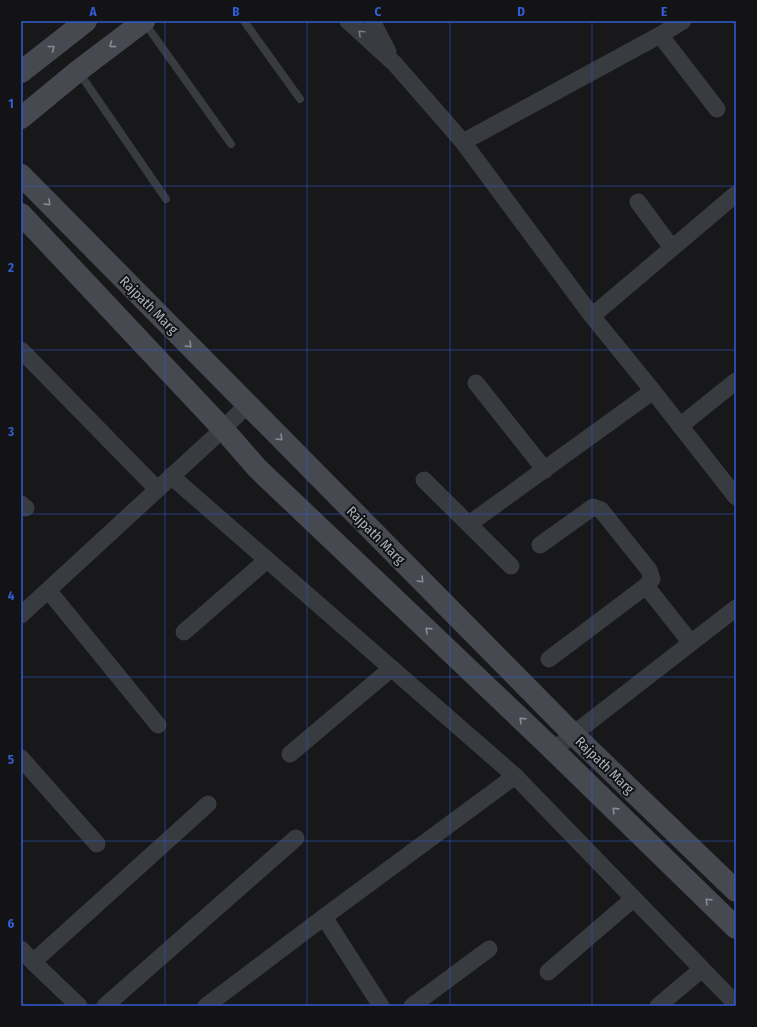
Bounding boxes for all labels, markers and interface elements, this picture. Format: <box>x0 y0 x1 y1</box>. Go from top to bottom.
text: A <box>88 4 97 19</box>
text: B <box>232 4 240 19</box>
text: C <box>375 4 382 19</box>
text: D <box>517 4 525 19</box>
text: E <box>661 4 667 19</box>
one-way arrow <box>358 30 366 38</box>
one-way arrow <box>110 40 117 47</box>
one-way arrow <box>47 46 54 53</box>
text: 1 <box>8 96 14 111</box>
one-way arrow <box>43 198 51 206</box>
text: 2 <box>7 260 14 275</box>
street label: Rajpath Marg <box>116 273 182 338</box>
one-way arrow <box>184 341 192 348</box>
text: 3 <box>7 424 14 439</box>
one-way arrow <box>275 433 283 441</box>
street label: Rajpath Marg <box>343 503 409 568</box>
one-way arrow <box>416 575 424 583</box>
text: 4 <box>8 588 15 603</box>
one-way arrow <box>425 628 432 635</box>
one-way arrow <box>519 717 527 725</box>
street label: Rajpath Marg <box>572 733 638 798</box>
text: 5 <box>8 752 14 767</box>
one-way arrow <box>612 808 620 815</box>
one-way arrow <box>705 898 713 906</box>
text: 6 <box>8 916 15 931</box>

